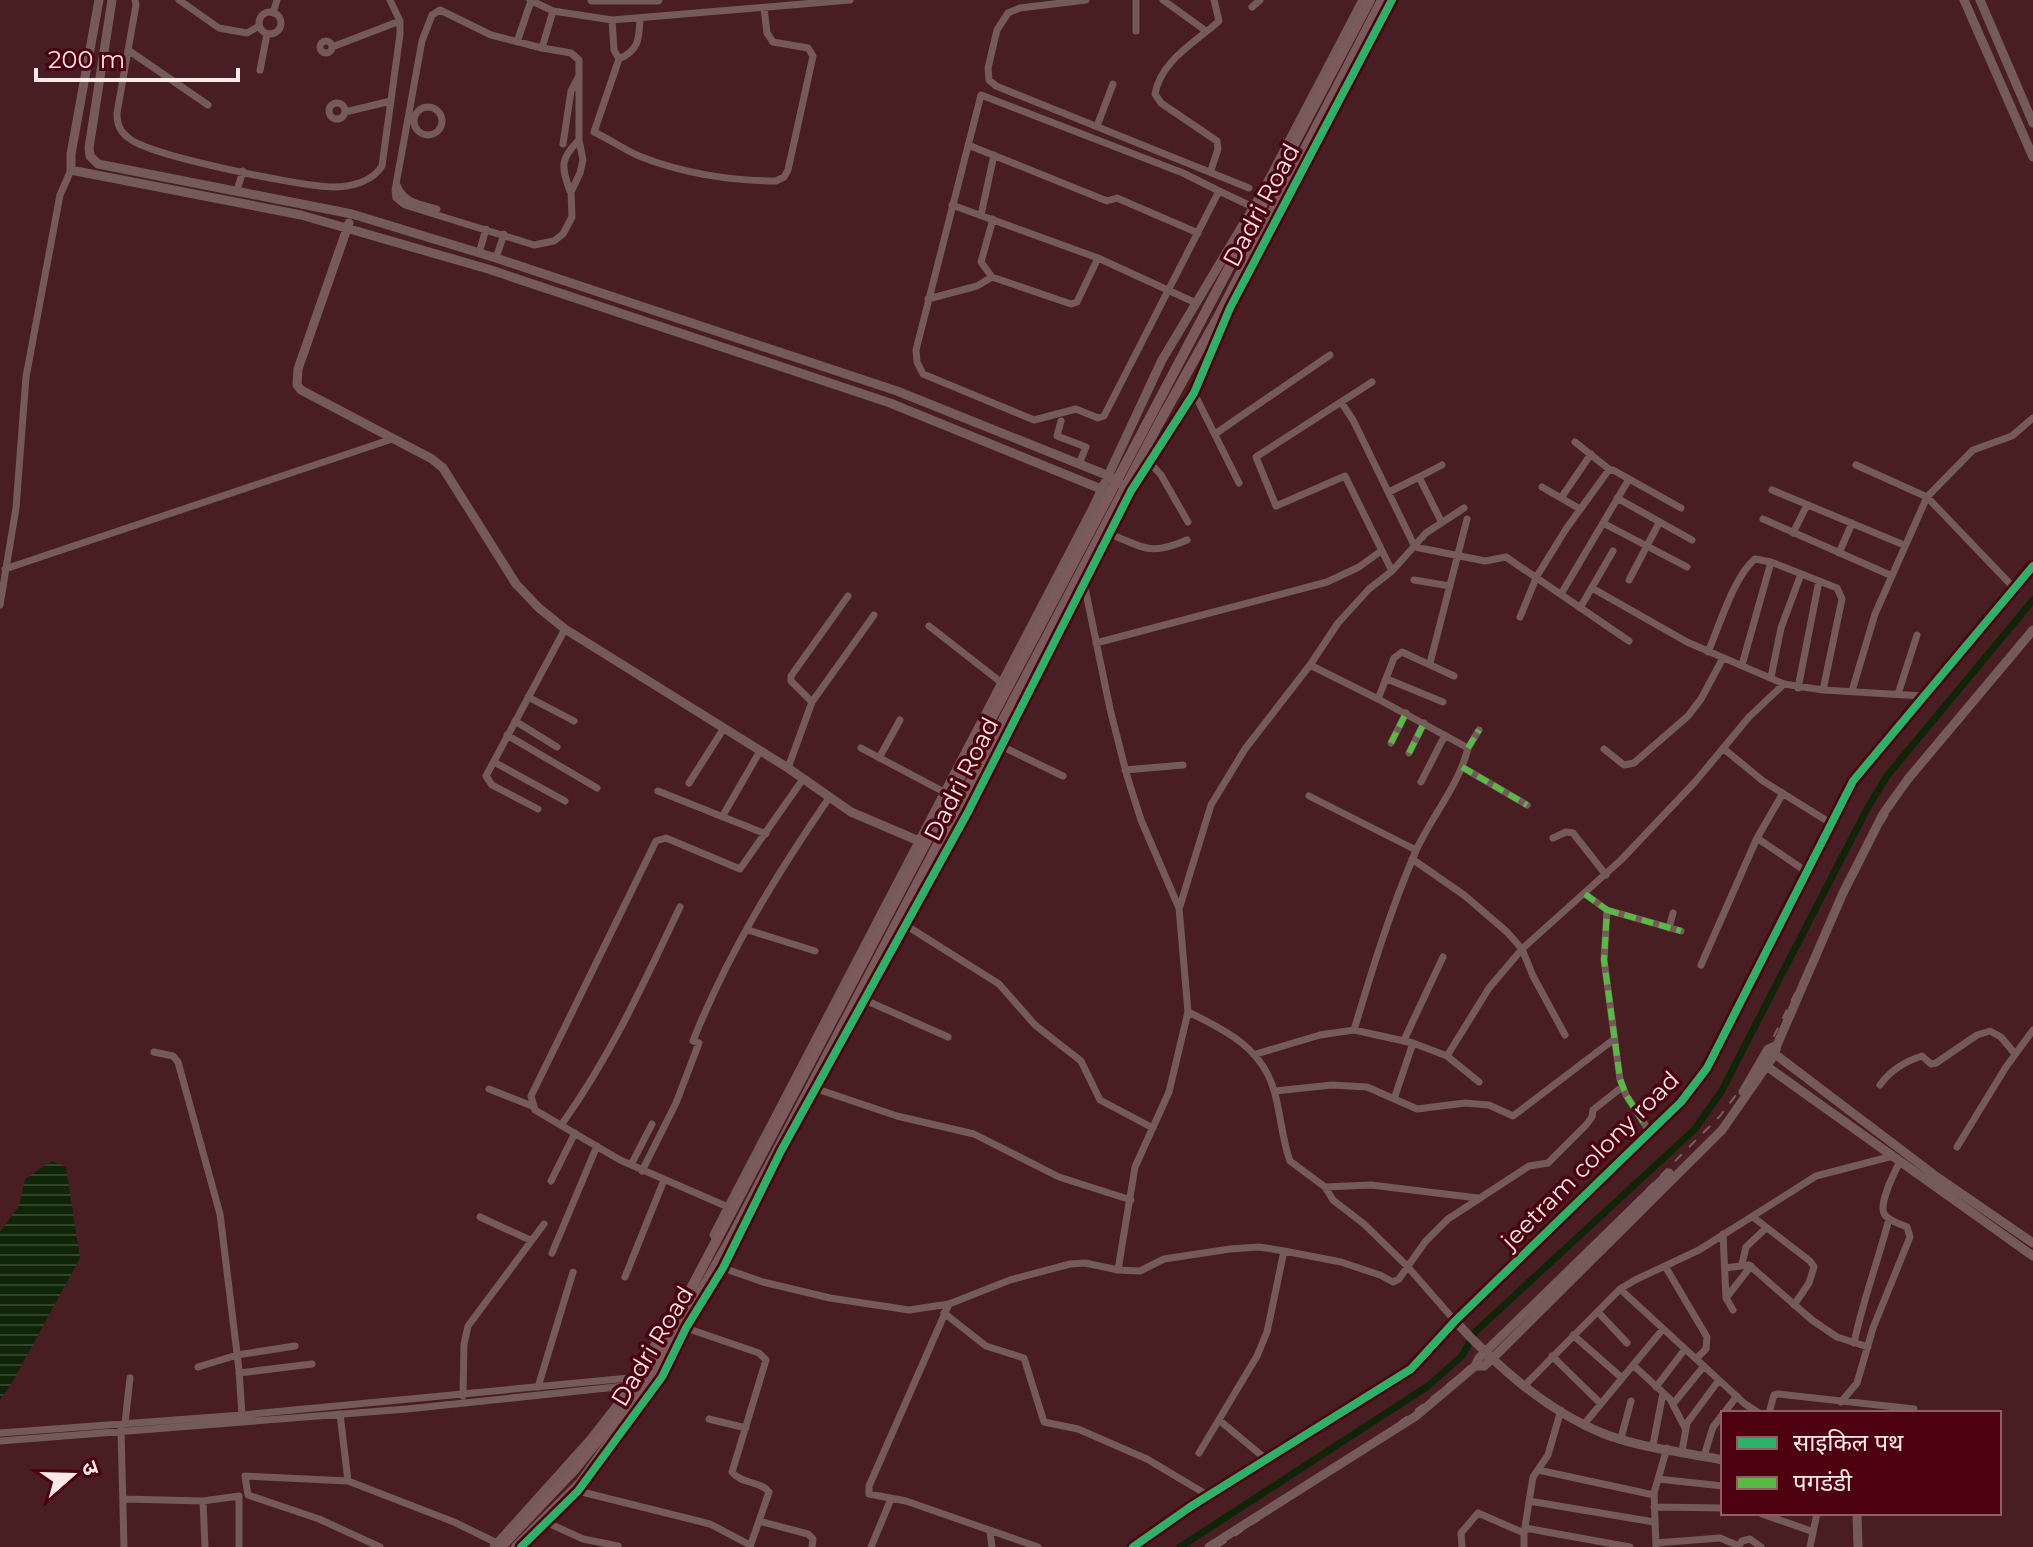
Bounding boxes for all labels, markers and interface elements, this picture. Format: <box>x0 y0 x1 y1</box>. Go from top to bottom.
scale bar <box>36 32 238 82</box>
text: 200 m <box>48 45 125 74</box>
street label: Dadri Road <box>1216 139 1306 271</box>
street label: Dadri Road <box>917 712 1005 846</box>
street label: jeetram colony road <box>1493 1065 1685 1257</box>
street label: Dadri Road <box>605 1281 699 1411</box>
legend <box>1721 1411 2001 1515</box>
text: साइकिल पथ <box>1793 1428 1904 1457</box>
north arrow <box>32 1435 112 1515</box>
text: उ <box>75 1458 106 1480</box>
text: पगडंडी <box>1793 1468 1853 1497</box>

